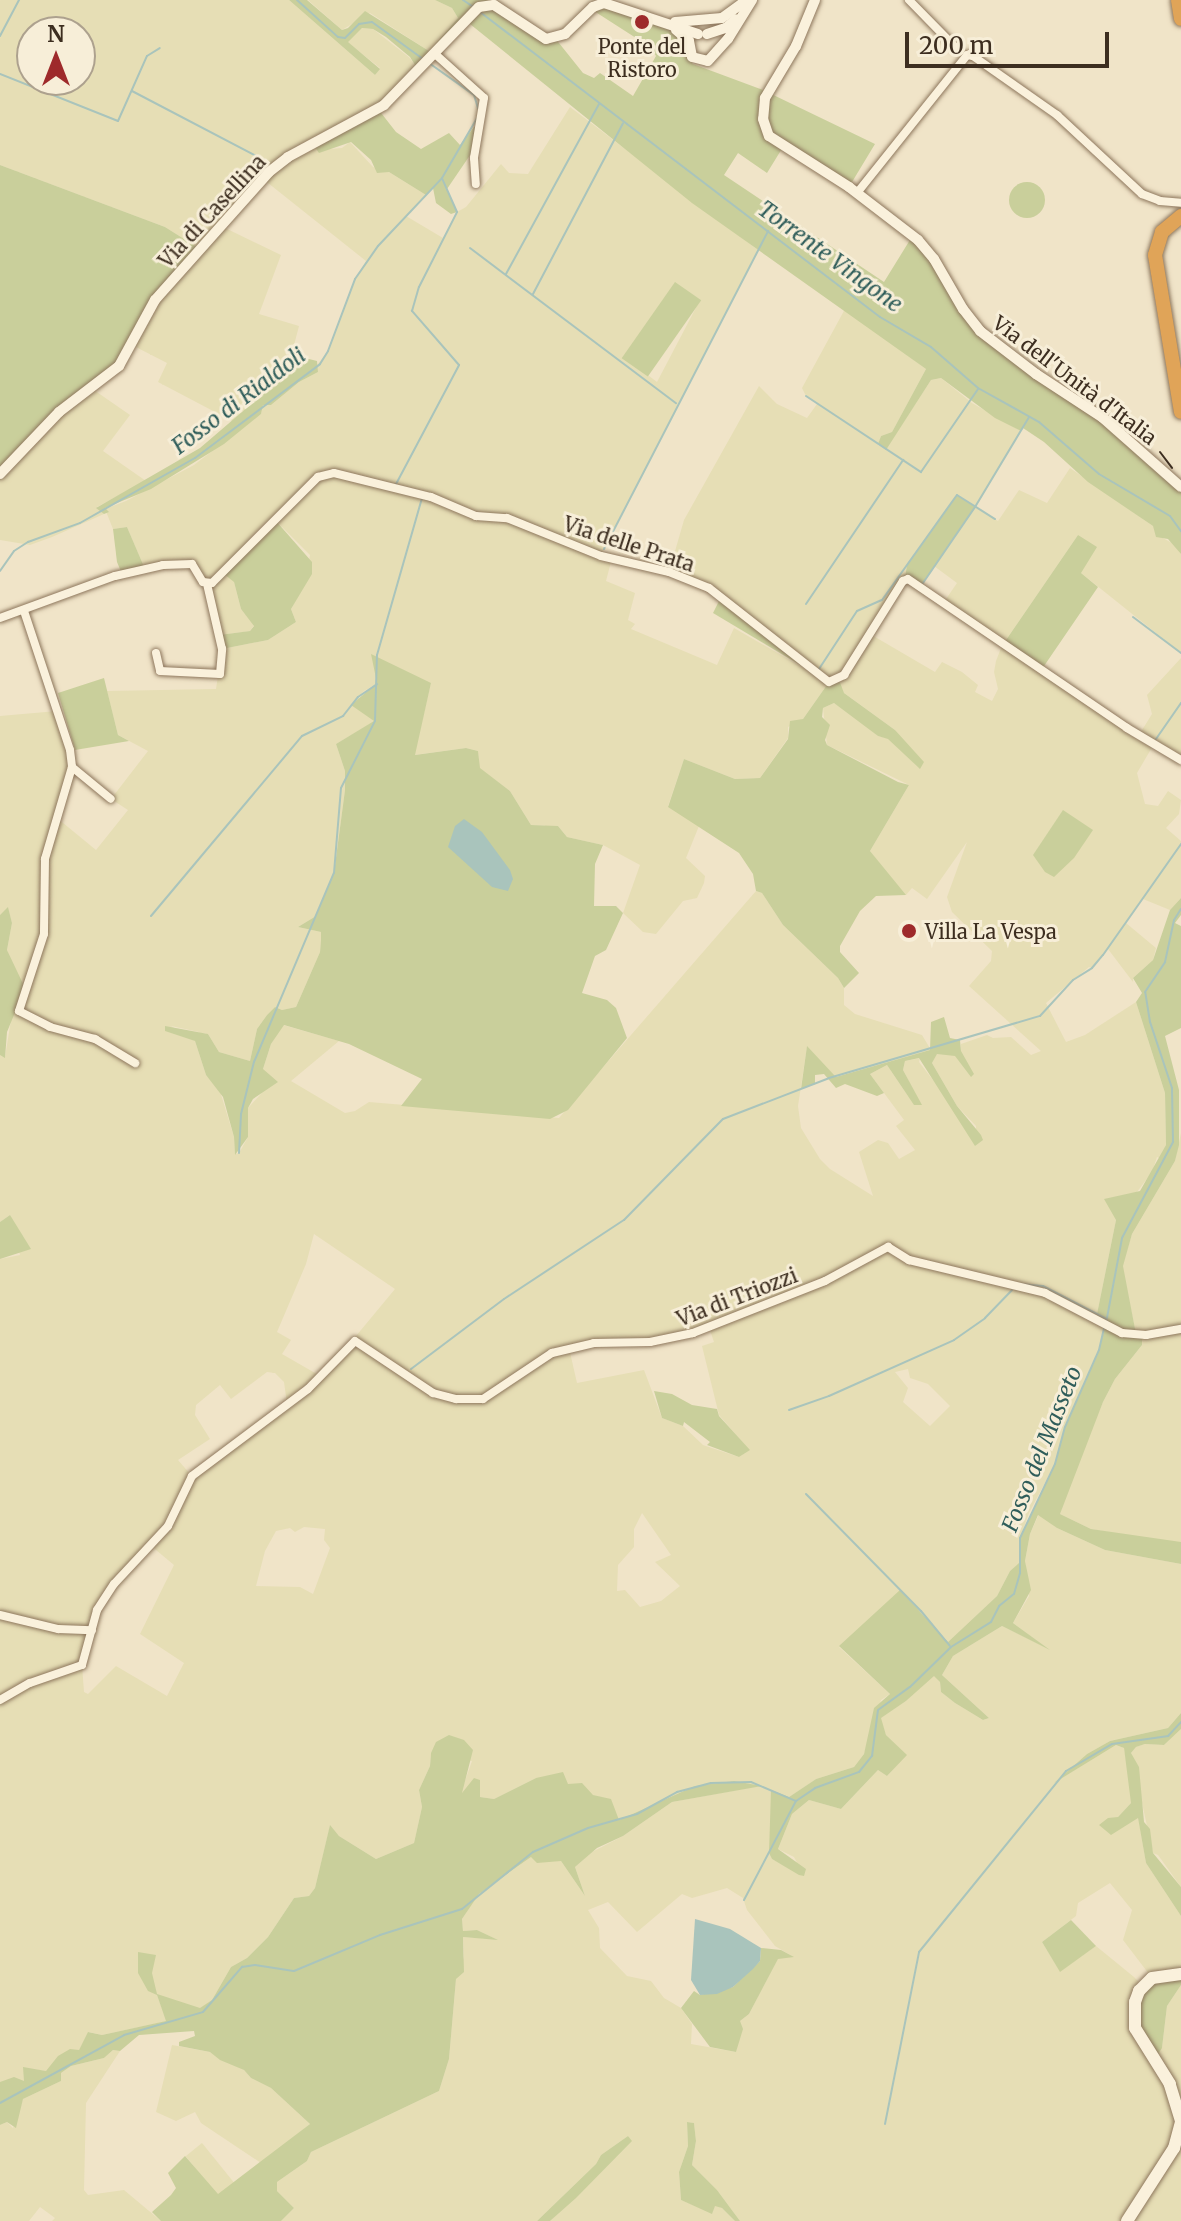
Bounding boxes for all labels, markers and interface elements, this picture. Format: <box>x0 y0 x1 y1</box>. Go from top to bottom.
marker: Ponte del Ristoro <box>633 13 651 31</box>
north arrow <box>16 16 96 96</box>
scale bar <box>909 16 1113 66</box>
text: N <box>47 20 65 48</box>
text: 200 m <box>919 30 993 61</box>
place label: Ponte del Ristoro <box>598 34 686 81</box>
street label: Via di Casellina <box>154 150 270 272</box>
water label: Torrente Vingone <box>753 196 907 318</box>
street label: Via dell'Unità d'Italia <box>988 311 1162 449</box>
water label: Fosso di Rialdoli <box>167 342 311 460</box>
street label: Via delle Prata <box>561 512 697 576</box>
place label: Villa La Vespa <box>925 919 1057 943</box>
marker: Villa La Vespa <box>900 922 918 940</box>
street label: Via di Triozzi <box>673 1263 801 1331</box>
water label: Fosso del Masseto <box>997 1362 1087 1536</box>

